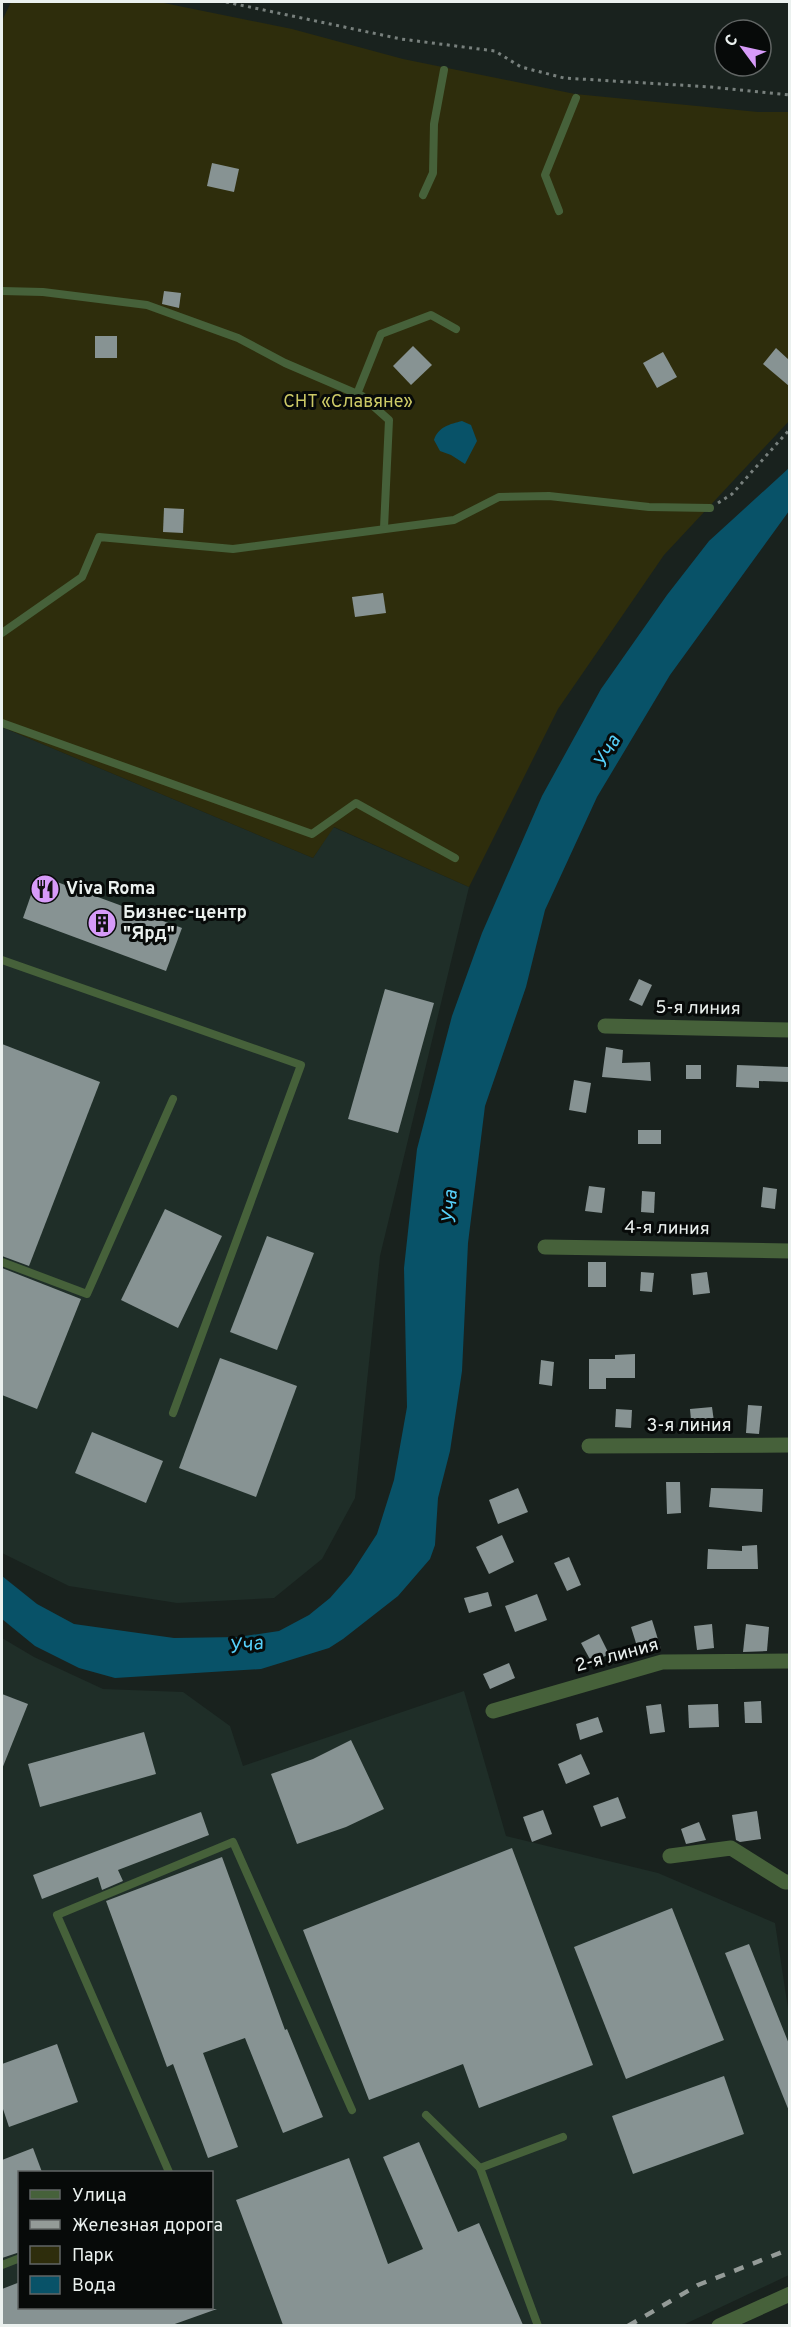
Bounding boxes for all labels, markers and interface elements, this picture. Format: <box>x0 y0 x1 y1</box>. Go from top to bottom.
north arrow <box>713 18 773 78</box>
text: С <box>721 31 743 51</box>
park label: СНТ «Славяне» <box>283 391 413 414</box>
water label: Уча <box>588 730 628 773</box>
restaurant icon: Viva Roma <box>29 873 61 905</box>
place label: Viva Roma <box>66 878 155 901</box>
place label: Бизнес-центр "Ярд" <box>123 902 247 946</box>
building icon: Бизнес-центр "Ярд" <box>86 907 118 939</box>
street label: 5-я линия <box>655 997 741 1021</box>
water label: Уча <box>437 1189 465 1225</box>
street label: 4-я линия <box>624 1217 710 1241</box>
street label: 3-я линия <box>646 1415 732 1438</box>
water label: Уча <box>227 1631 265 1661</box>
street label: 2-я линия <box>573 1634 661 1678</box>
legend <box>18 2171 213 2309</box>
text: Улица <box>72 2185 126 2208</box>
text: Железная дорога <box>72 2215 223 2238</box>
text: Парк <box>72 2245 114 2268</box>
text: Вода <box>72 2275 116 2298</box>

